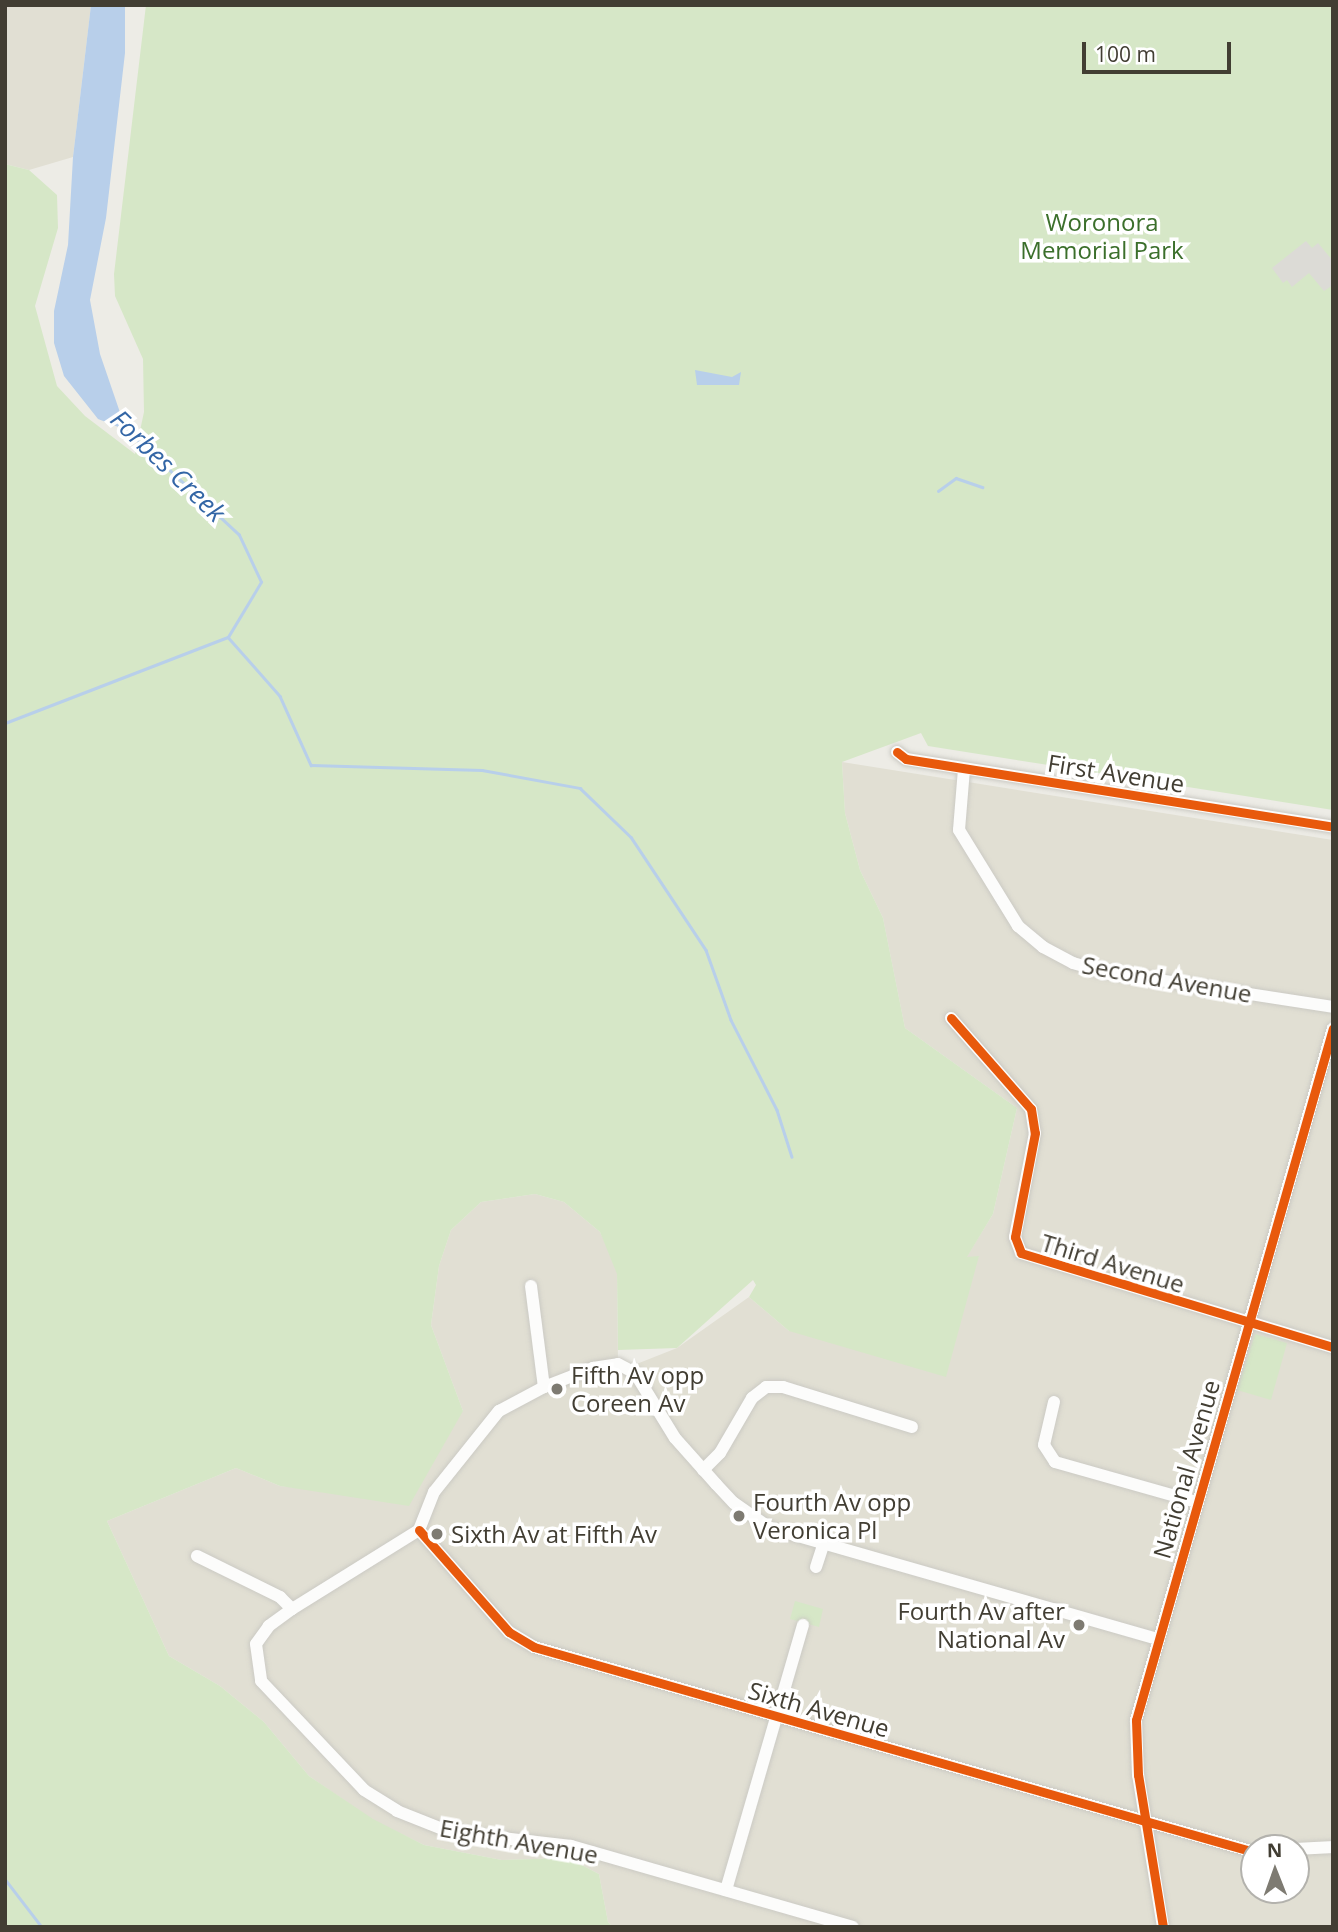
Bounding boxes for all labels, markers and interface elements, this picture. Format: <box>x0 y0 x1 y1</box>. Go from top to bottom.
scale bar <box>1086 28 1235 72</box>
text: 100 m <box>1095 40 1156 68</box>
park label: Woronora Memorial Park <box>1020 208 1184 264</box>
water label: Forbes Creek <box>104 404 232 528</box>
street label: First Avenue <box>1046 748 1186 798</box>
street label: Second Avenue <box>1080 950 1254 1008</box>
street label: Third Avenue <box>1038 1228 1188 1298</box>
place label: Fifth Av opp Coreen Av <box>571 1361 704 1417</box>
street label: National Avenue <box>1147 1376 1225 1562</box>
marker: Fifth Av opp Coreen Av <box>549 1381 565 1397</box>
place label: Fourth Av opp Veronica Pl <box>753 1488 911 1544</box>
marker: Fourth Av opp Veronica Pl <box>731 1508 747 1524</box>
place label: Sixth Av at Fifth Av <box>451 1520 657 1548</box>
marker: Sixth Av at Fifth Av <box>429 1526 445 1542</box>
place label: Fourth Av after National Av <box>897 1597 1065 1653</box>
marker: Fourth Av after National Av <box>1071 1617 1087 1633</box>
street label: Sixth Avenue <box>745 1675 893 1743</box>
street label: Eighth Avenue <box>438 1813 600 1869</box>
north arrow <box>1240 1834 1310 1904</box>
text: N <box>1267 1837 1283 1863</box>

